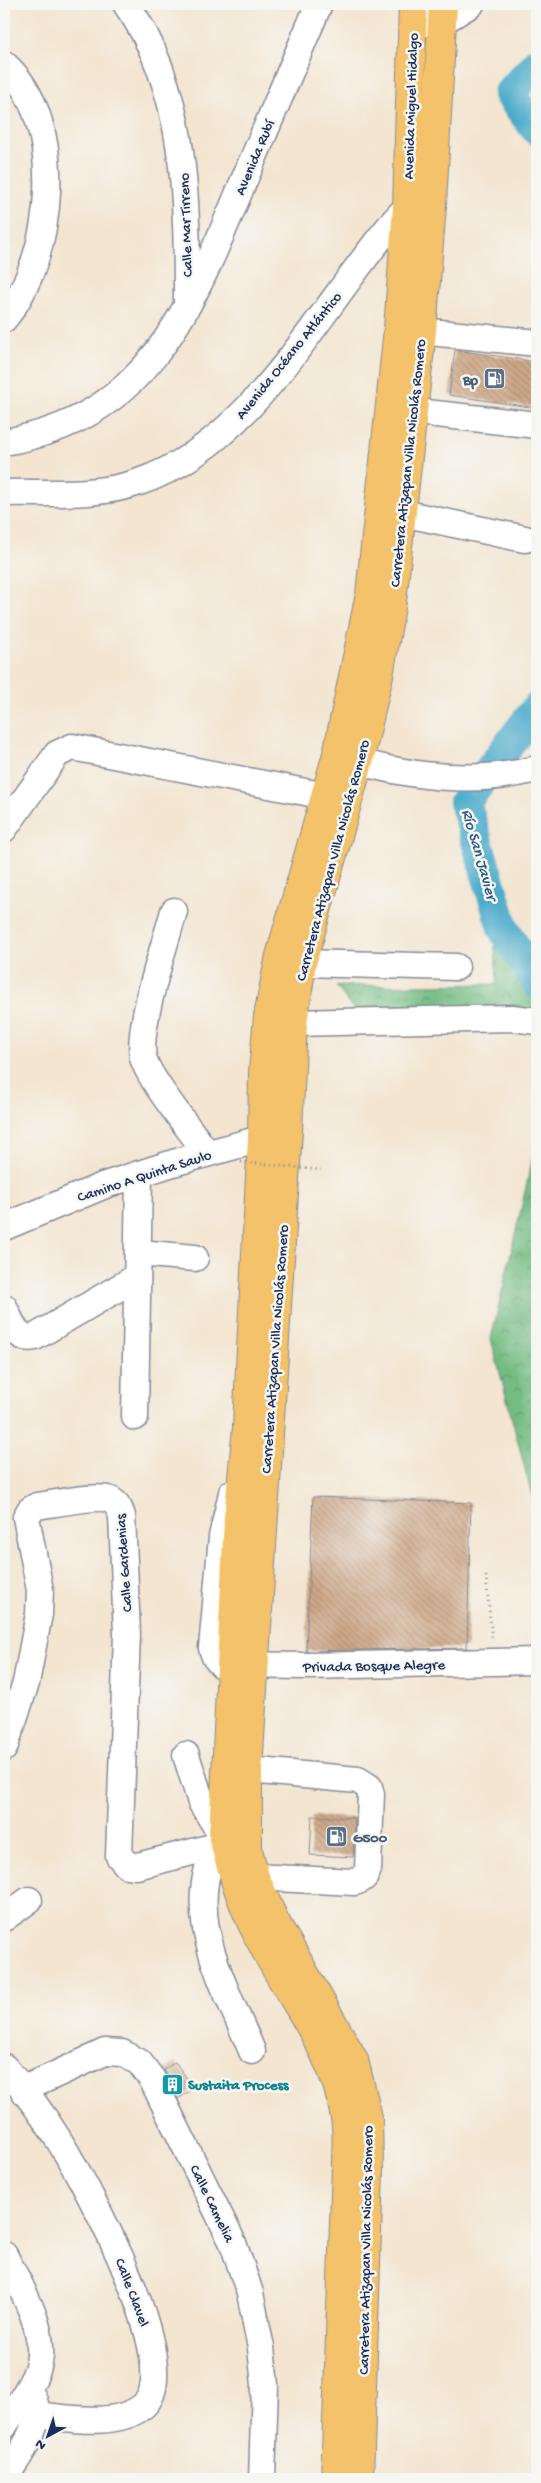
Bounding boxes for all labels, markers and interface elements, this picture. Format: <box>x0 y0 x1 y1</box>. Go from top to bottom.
street label: Avenida Miguel Hidalgo <box>400 32 424 180</box>
street label: Avenida Rubí <box>232 117 280 198</box>
street label: Calle Mar Tirreno <box>176 172 198 277</box>
street label: Avenida Océano Atlántico <box>233 289 347 424</box>
street label: Carretera Atizapan Villa Nicolás Romero <box>387 338 431 588</box>
fuel station icon: Bp <box>482 367 506 391</box>
place label: Bp <box>462 372 479 390</box>
street label: Carretera Atizapan Villa Nicolás Romero <box>293 738 375 983</box>
water label: Río San Javier <box>456 807 501 906</box>
street label: Camino A Quinta Saulo <box>75 1147 214 1207</box>
street label: Carretera Atizapan Villa Nicolás Romero <box>258 1224 294 1474</box>
street label: Calle Gardenias <box>113 1513 137 1612</box>
street label: Privada Bosque Alegre <box>302 1657 446 1677</box>
fuel station icon: G500 <box>325 1825 349 1849</box>
place label: G500 <box>353 1830 388 1848</box>
building icon: Sustaita Process <box>160 2072 184 2096</box>
place label: Sustaita Process <box>188 2077 290 2095</box>
street label: Carretera Atizapan Villa Nicolás Romero <box>356 2125 378 2375</box>
street label: Calle Camelia <box>185 2162 238 2246</box>
street label: Calle Clavel <box>110 2256 152 2329</box>
north arrow <box>22 2410 72 2460</box>
text: N <box>32 2435 50 2453</box>

